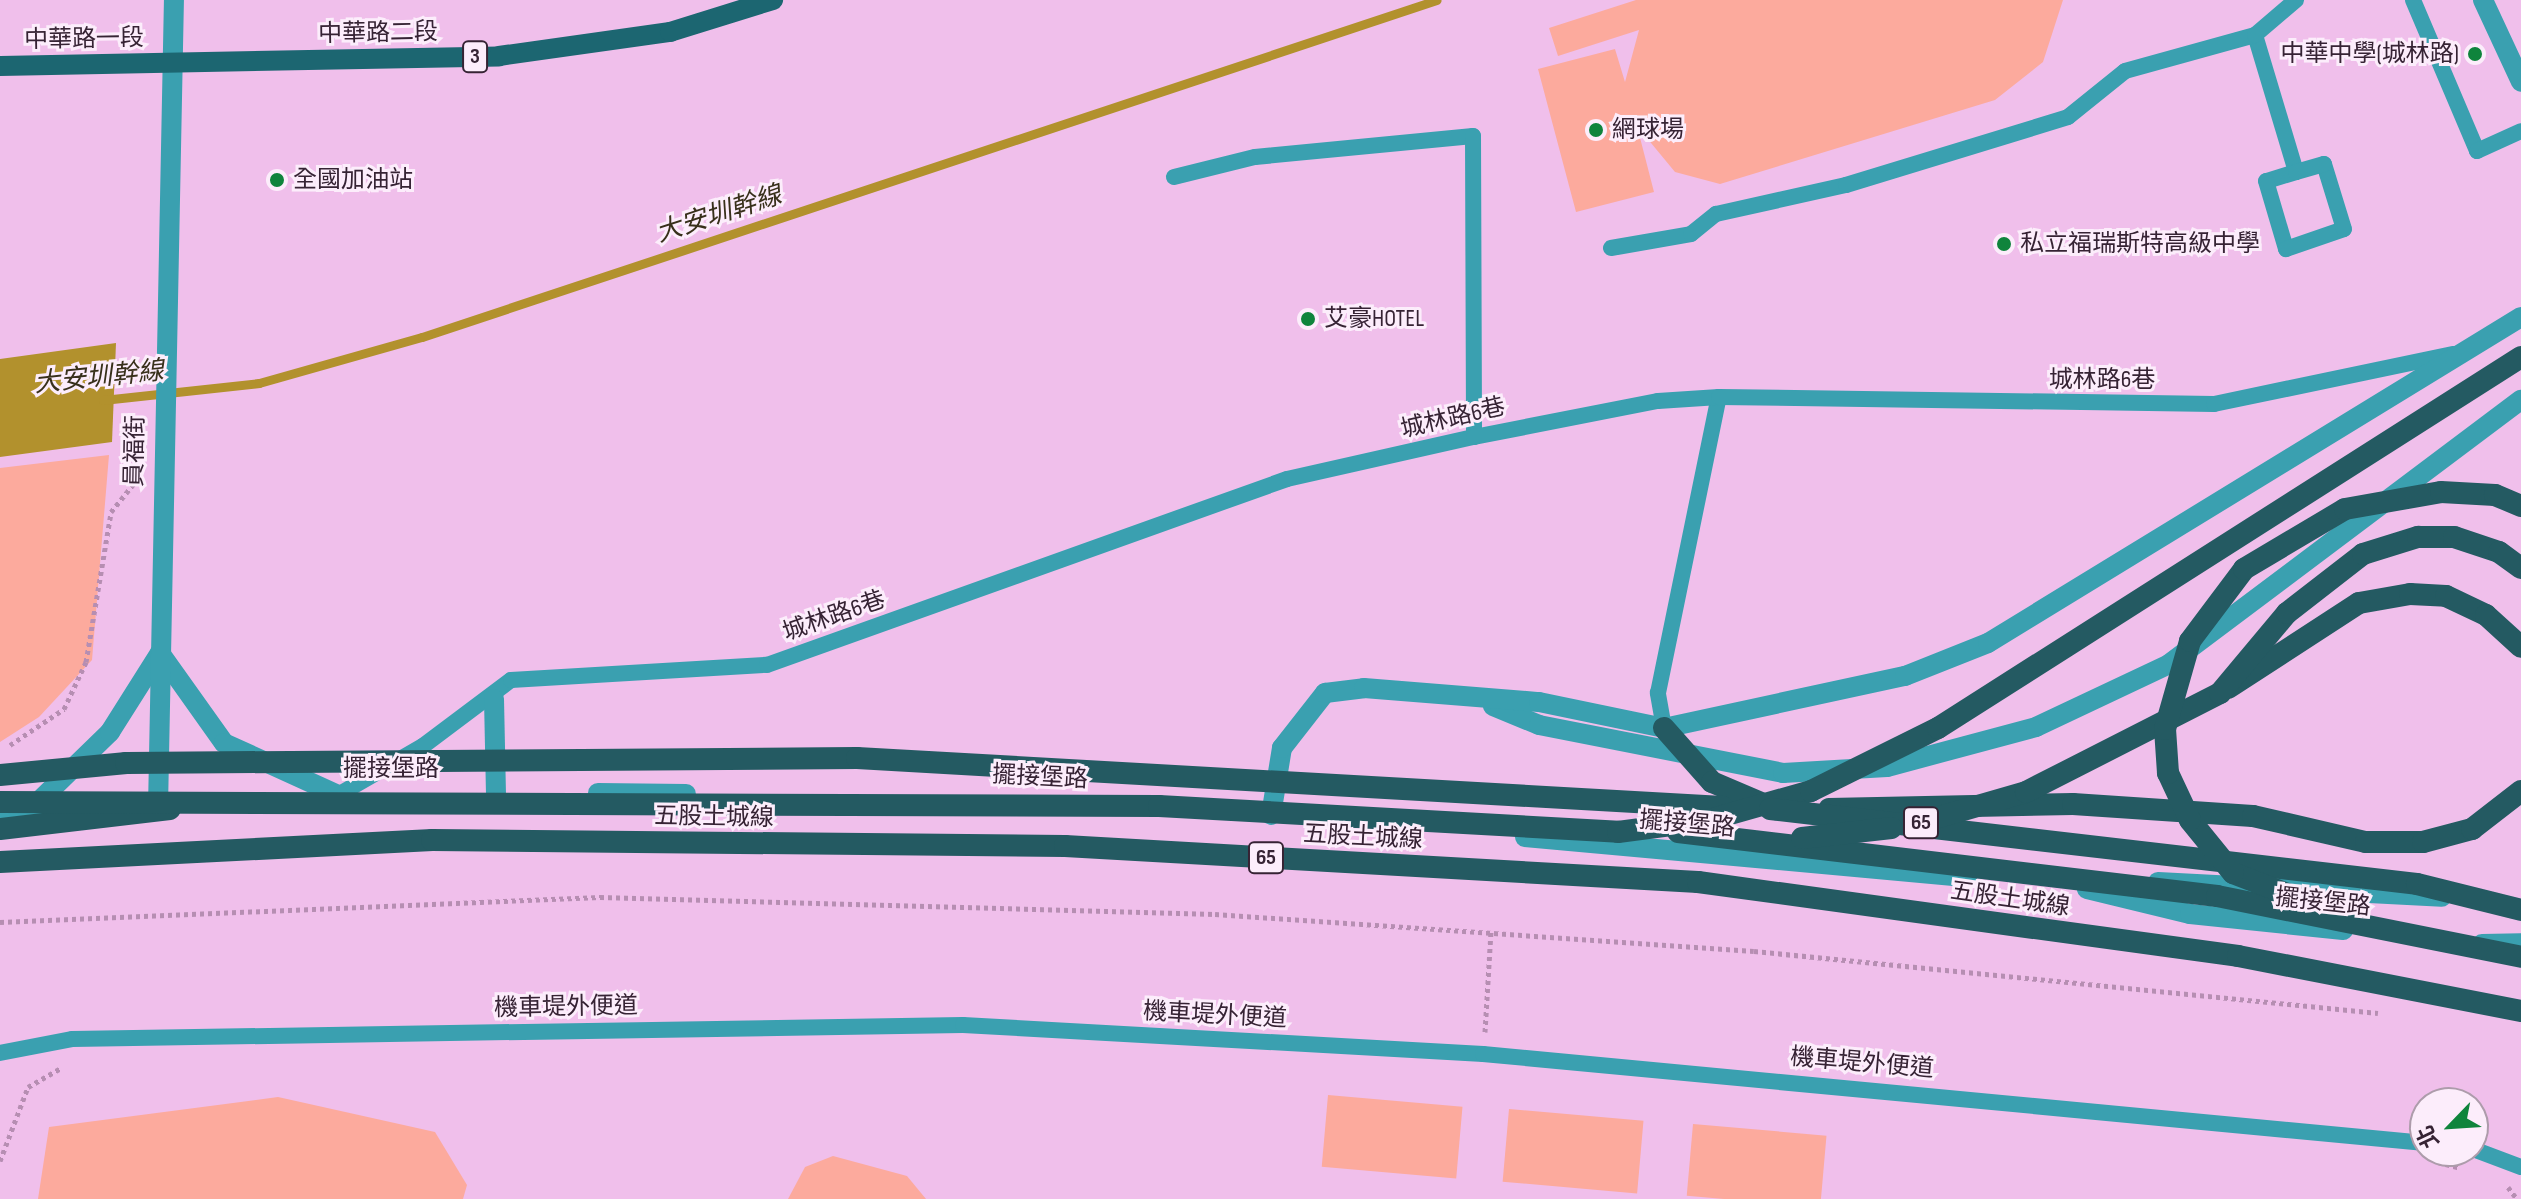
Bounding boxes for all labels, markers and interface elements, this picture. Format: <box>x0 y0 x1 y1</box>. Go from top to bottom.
street label: 中華路二段 <box>318 18 438 48</box>
street label: 中華路一段 <box>24 24 144 54</box>
road number: 3 <box>461 39 489 75</box>
place label: 中華中學(城林路) <box>2281 40 2459 68</box>
marker: 中華中學(城林路) <box>2466 45 2484 63</box>
place label: 網球場 <box>1612 116 1684 144</box>
marker: 網球場 <box>1587 121 1605 139</box>
place label: 全國加油站 <box>293 166 413 194</box>
marker: 全國加油站 <box>268 171 286 189</box>
water label: 大安圳幹線 <box>652 180 786 250</box>
place label: 私立福瑞斯特高級中學 <box>2020 230 2260 258</box>
marker: 私立福瑞斯特高級中學 <box>1995 235 2013 253</box>
place label: 艾豪HOTEL <box>1324 305 1424 333</box>
marker: 艾豪HOTEL <box>1299 310 1317 328</box>
water label: 大安圳幹線 <box>33 356 165 400</box>
street label: 城林路6巷 <box>2049 366 2155 394</box>
street label: 城林路6巷 <box>1398 392 1508 444</box>
street label: 員福街 <box>120 415 150 487</box>
street label: 城林路6巷 <box>779 585 889 647</box>
street label: 擺接堡路 <box>343 755 439 783</box>
street label: 擺接堡路 <box>991 760 1089 794</box>
street label: 五股土城線 <box>654 802 774 832</box>
street label: 擺接堡路 <box>1638 805 1736 843</box>
road number: 65 <box>1901 805 1941 841</box>
street label: 五股土城線 <box>1302 819 1424 855</box>
road number: 65 <box>1246 840 1286 876</box>
street label: 五股土城線 <box>1949 876 2071 922</box>
street label: 擺接堡路 <box>2274 883 2372 921</box>
street label: 機車堤外便道 <box>494 991 638 1023</box>
street label: 機車堤外便道 <box>1142 997 1288 1033</box>
street label: 機車堤外便道 <box>1789 1042 1935 1084</box>
north arrow <box>2409 1087 2489 1167</box>
text: 北 <box>2412 1121 2445 1152</box>

